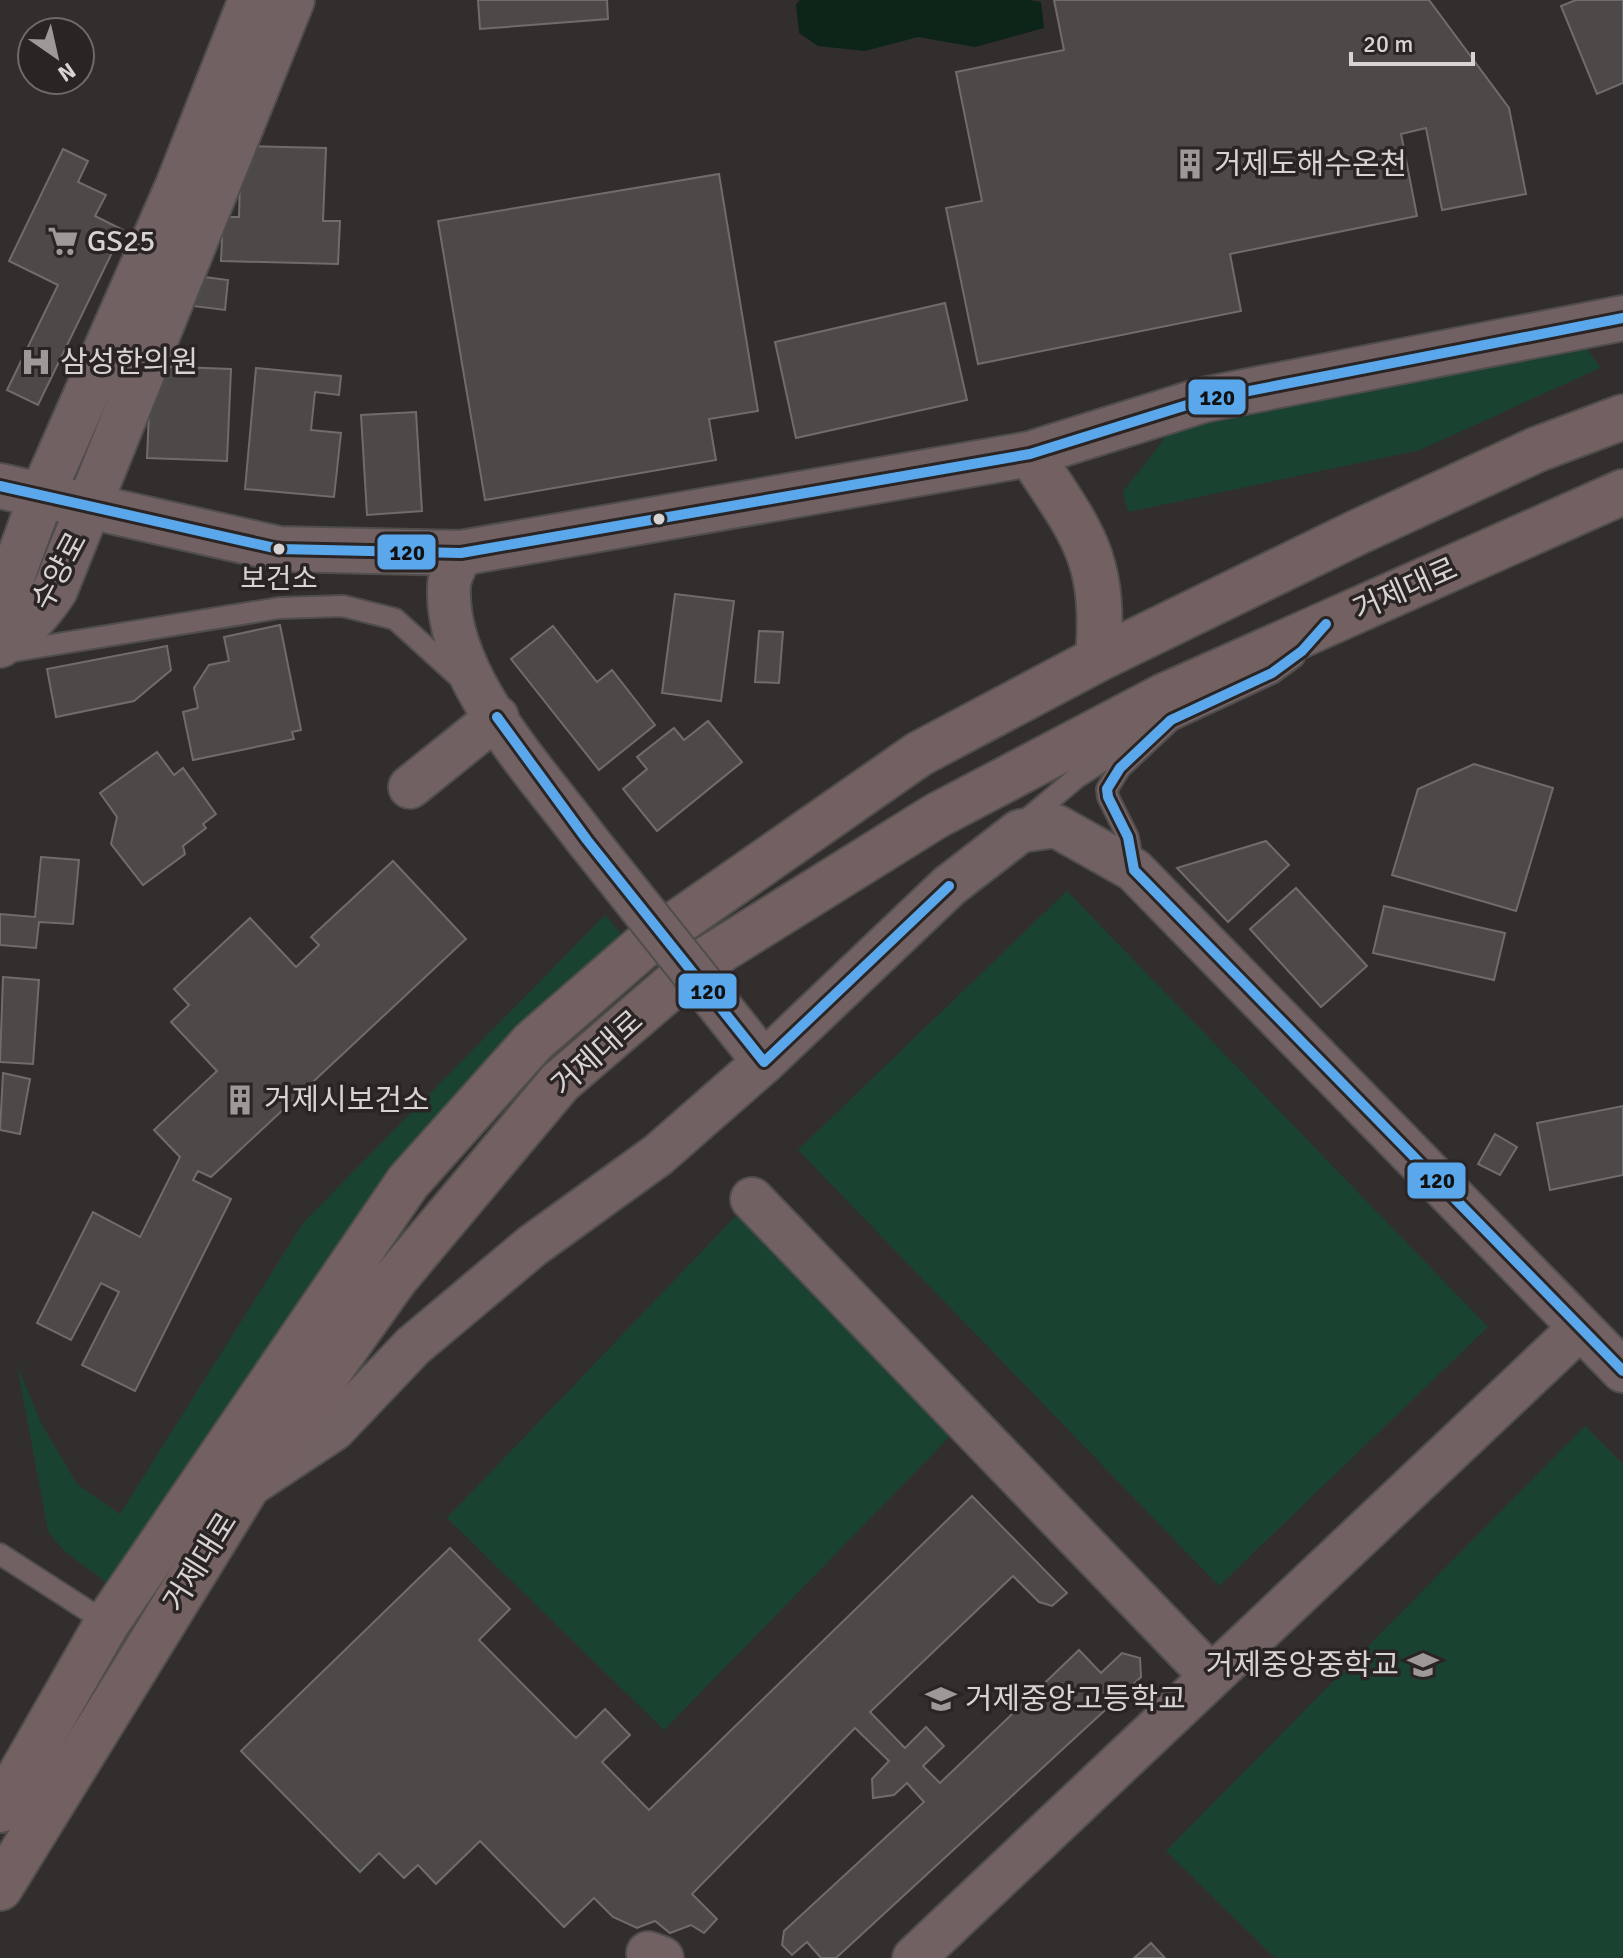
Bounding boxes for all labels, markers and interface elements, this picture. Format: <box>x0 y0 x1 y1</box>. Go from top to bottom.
north arrow <box>16 16 96 96</box>
scale bar <box>1351 16 1473 66</box>
text: 20 m <box>1363 29 1413 59</box>
text: N <box>53 57 81 88</box>
place label: 거제도해수온천 <box>1214 146 1407 183</box>
building icon: 거제도해수온천 <box>1173 147 1207 181</box>
place label: GS25 <box>87 223 155 260</box>
supermarket icon: GS25 <box>46 224 80 258</box>
place label: 삼성한의원 <box>60 344 198 381</box>
hospital icon: 삼성한의원 <box>19 345 53 379</box>
line badge: 120 <box>1187 378 1247 416</box>
text: 120 <box>1199 384 1235 411</box>
unlabelled marker <box>651 511 667 527</box>
street label: 수양로 <box>24 526 95 616</box>
line badge: 120 <box>376 533 437 571</box>
text: 120 <box>389 539 425 566</box>
marker: 보건소 <box>271 541 287 557</box>
street label: 거제대로 <box>1347 550 1463 629</box>
place label: 보건소 <box>240 562 318 596</box>
line badge: 120 <box>677 972 738 1010</box>
text: 120 <box>690 978 726 1005</box>
street label: 거제대로 <box>544 1003 651 1104</box>
place label: 거제시보건소 <box>264 1082 430 1119</box>
building icon: 거제시보건소 <box>223 1083 257 1117</box>
line badge: 120 <box>1406 1161 1467 1200</box>
text: 120 <box>1419 1167 1455 1194</box>
street label: 거제대로 <box>155 1506 245 1619</box>
place label: 거제중앙중학교 <box>1206 1647 1399 1684</box>
school or university icon: 거제중앙중학교 <box>1406 1648 1440 1682</box>
place label: 거제중앙고등학교 <box>965 1681 1186 1718</box>
school or university icon: 거제중앙고등학교 <box>924 1682 958 1716</box>

